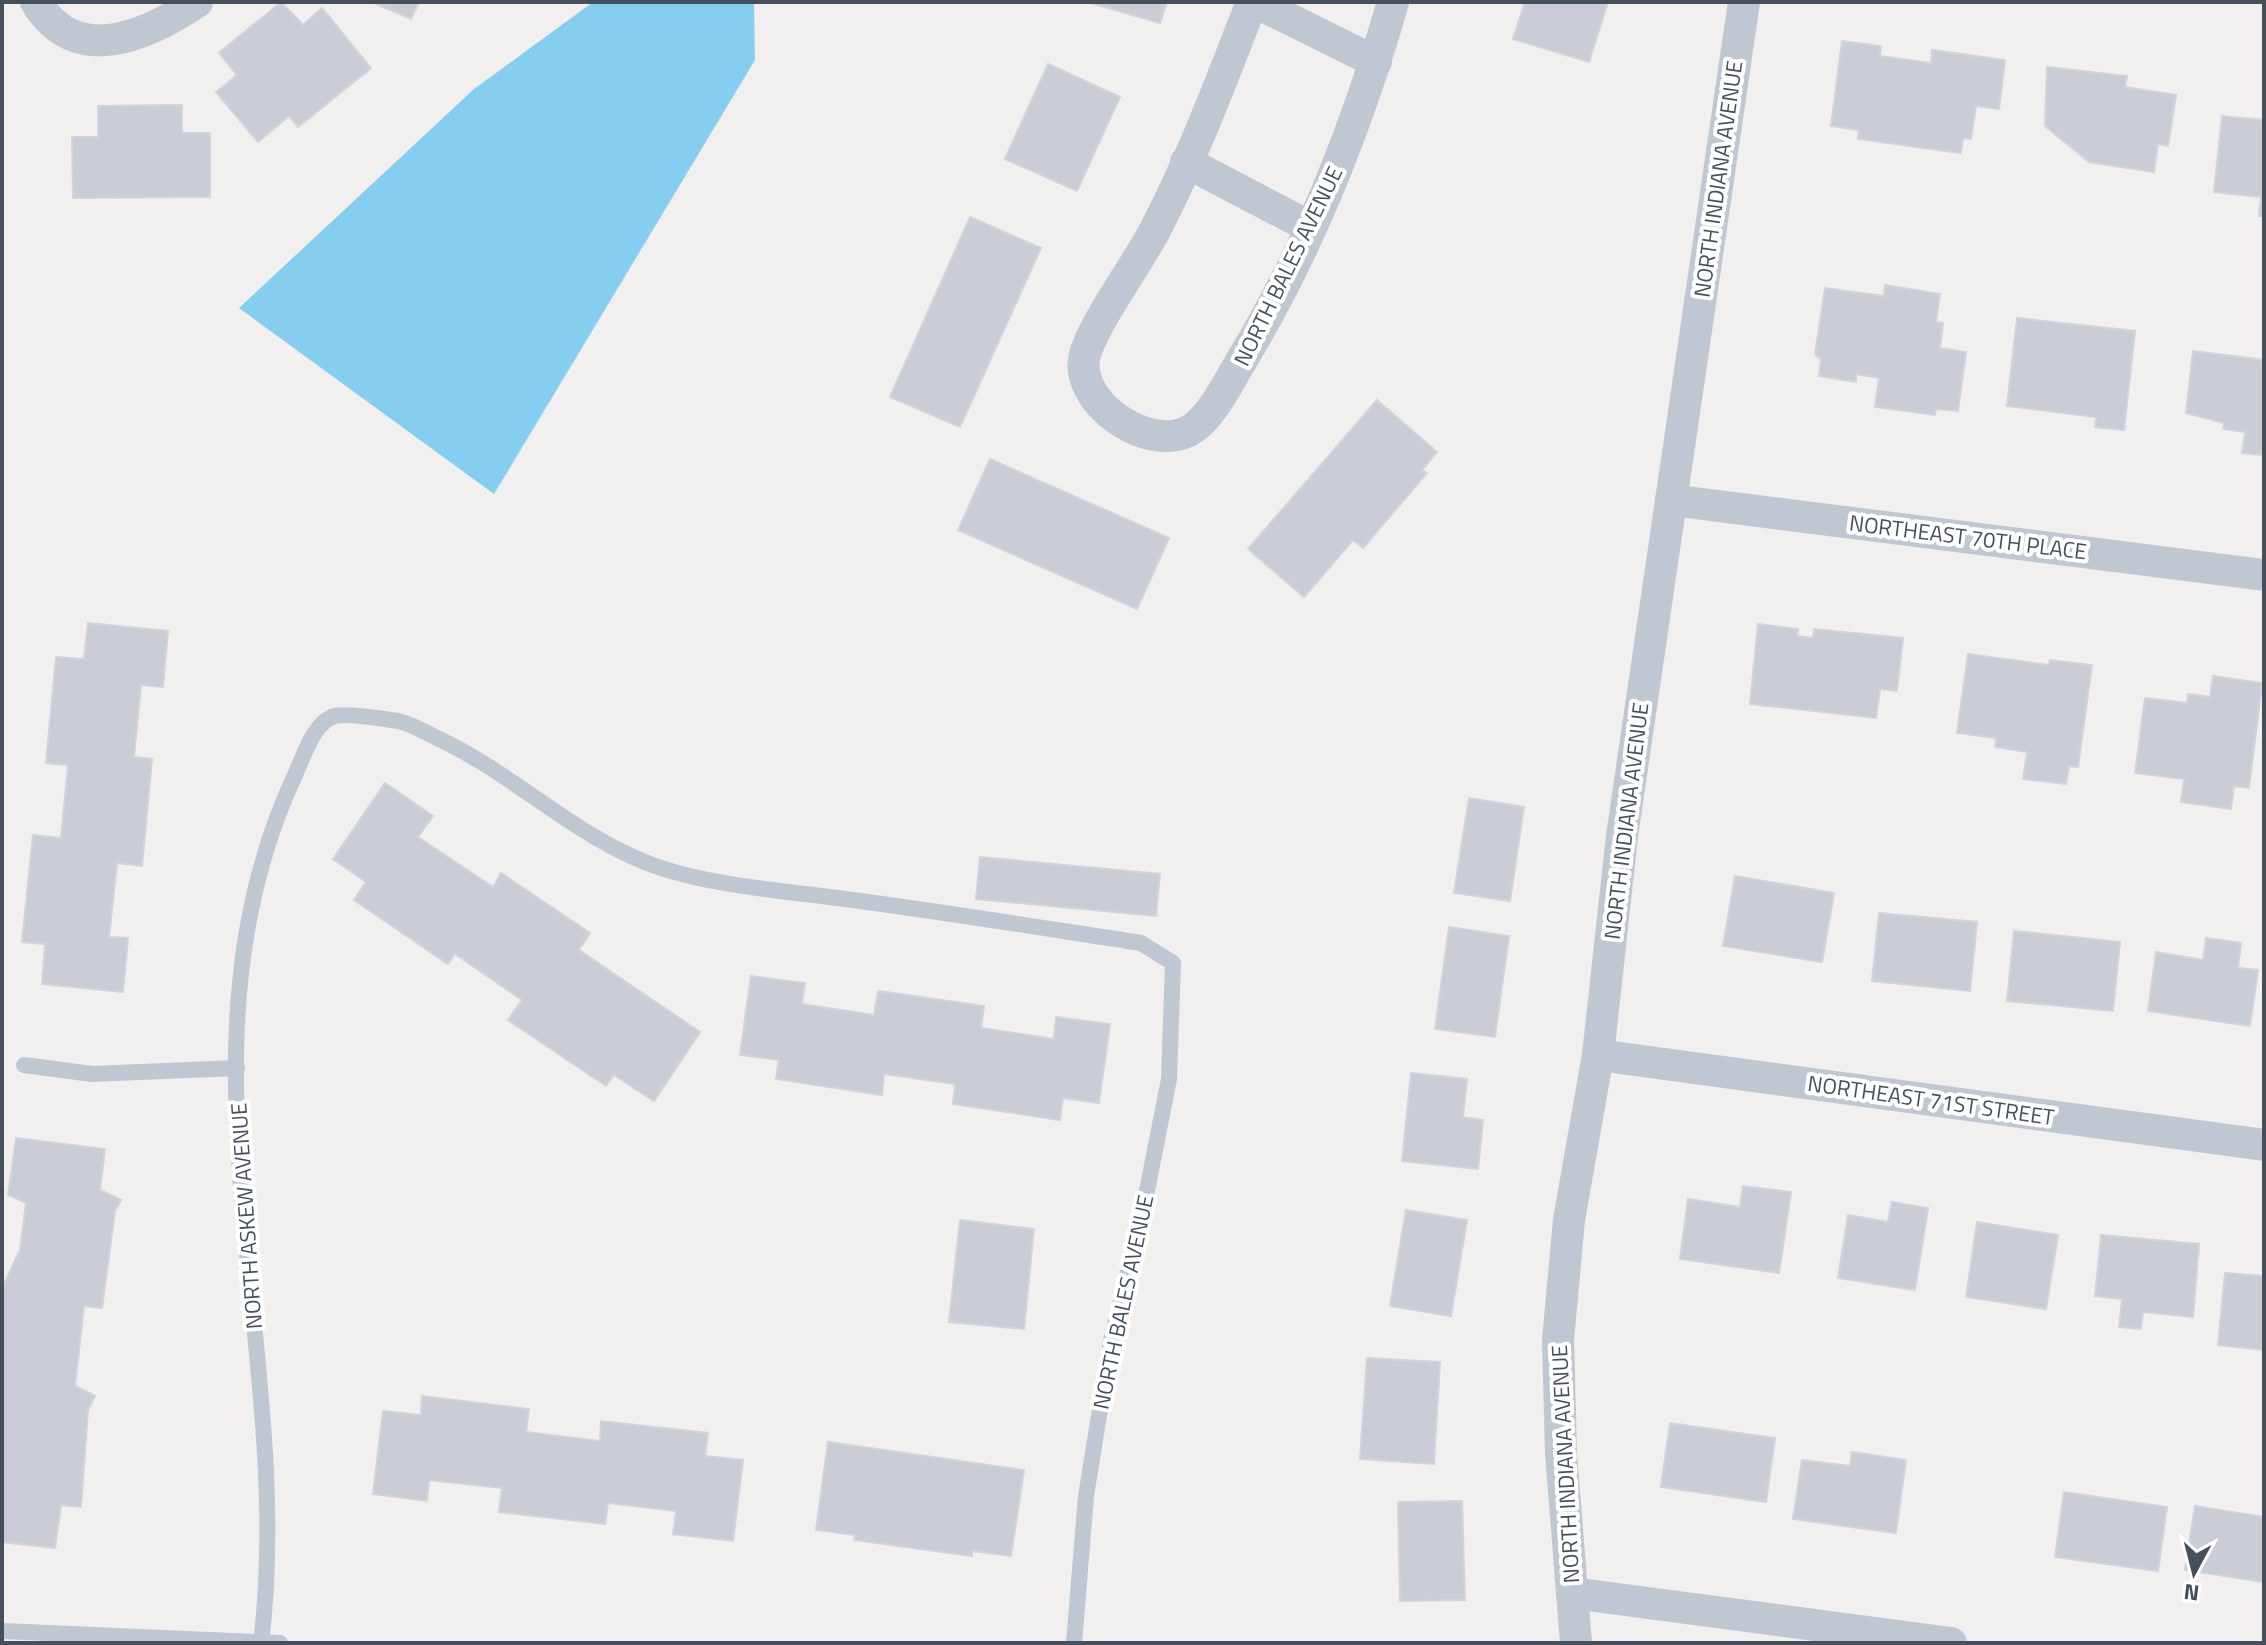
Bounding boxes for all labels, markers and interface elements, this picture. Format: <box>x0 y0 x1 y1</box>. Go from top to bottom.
street label: NORTH INDIANA AVENUE <box>1685 59 1751 299</box>
street label: NORTH BALES AVENUE <box>1225 160 1351 372</box>
street label: NORTHEAST 70TH PLACE <box>1847 506 2089 568</box>
street label: NORTH INDIANA AVENUE <box>1595 701 1657 941</box>
street label: NORTHEAST 71ST STREET <box>1806 1066 2057 1134</box>
street label: NORTH ASKEW AVENUE <box>221 1102 271 1330</box>
street label: NORTH BALES AVENUE <box>1084 1192 1162 1412</box>
street label: NORTH INDIANA AVENUE <box>1542 1344 1588 1584</box>
north arrow <box>2154 1533 2234 1613</box>
text: N <box>2182 1575 2201 1611</box>

